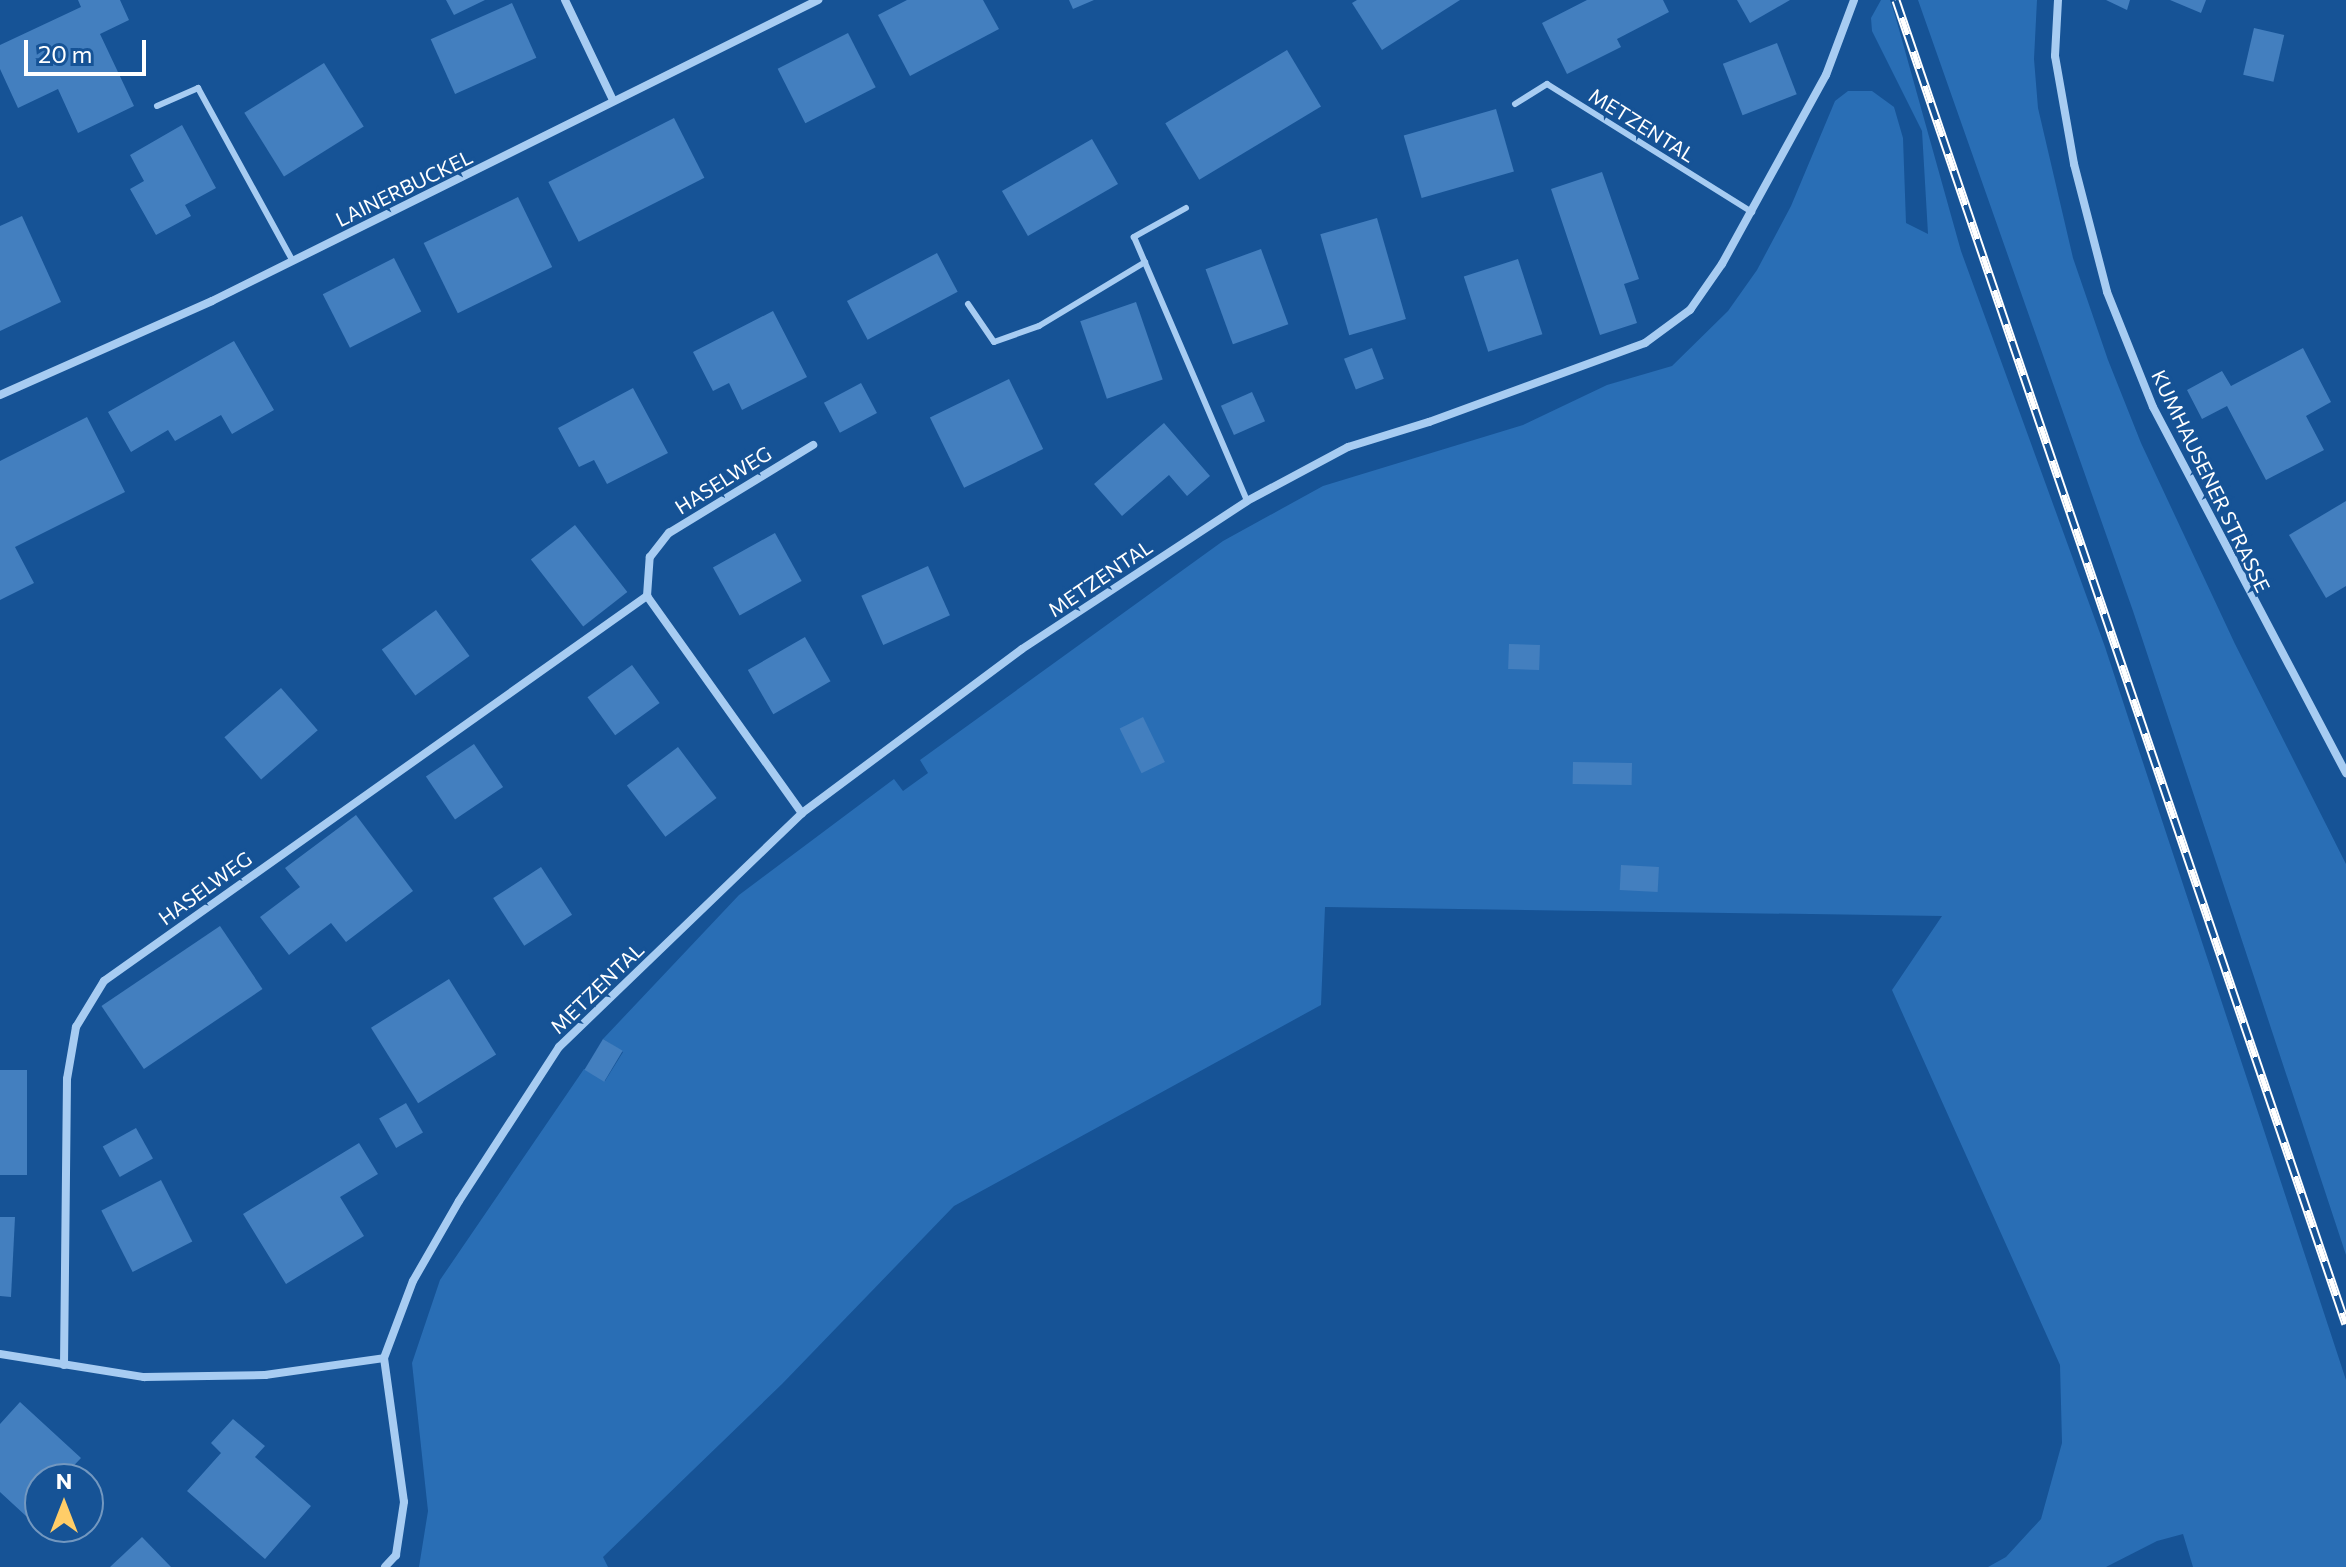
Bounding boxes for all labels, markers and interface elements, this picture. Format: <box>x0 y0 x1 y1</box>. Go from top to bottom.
scale bar <box>28 24 150 74</box>
text: 20 m <box>38 39 92 68</box>
street label: METZENTAL <box>1585 83 1699 167</box>
street label: LAINERBUCKEL <box>332 145 476 231</box>
street label: KUMHAUSENER STRASSE <box>2147 366 2275 596</box>
street label: HASELWEG <box>670 441 776 519</box>
street label: METZENTAL <box>1043 534 1157 622</box>
street label: HASELWEG <box>154 846 256 930</box>
street label: METZENTAL <box>545 937 649 1039</box>
north arrow <box>24 1463 104 1543</box>
text: N <box>56 1467 72 1494</box>

